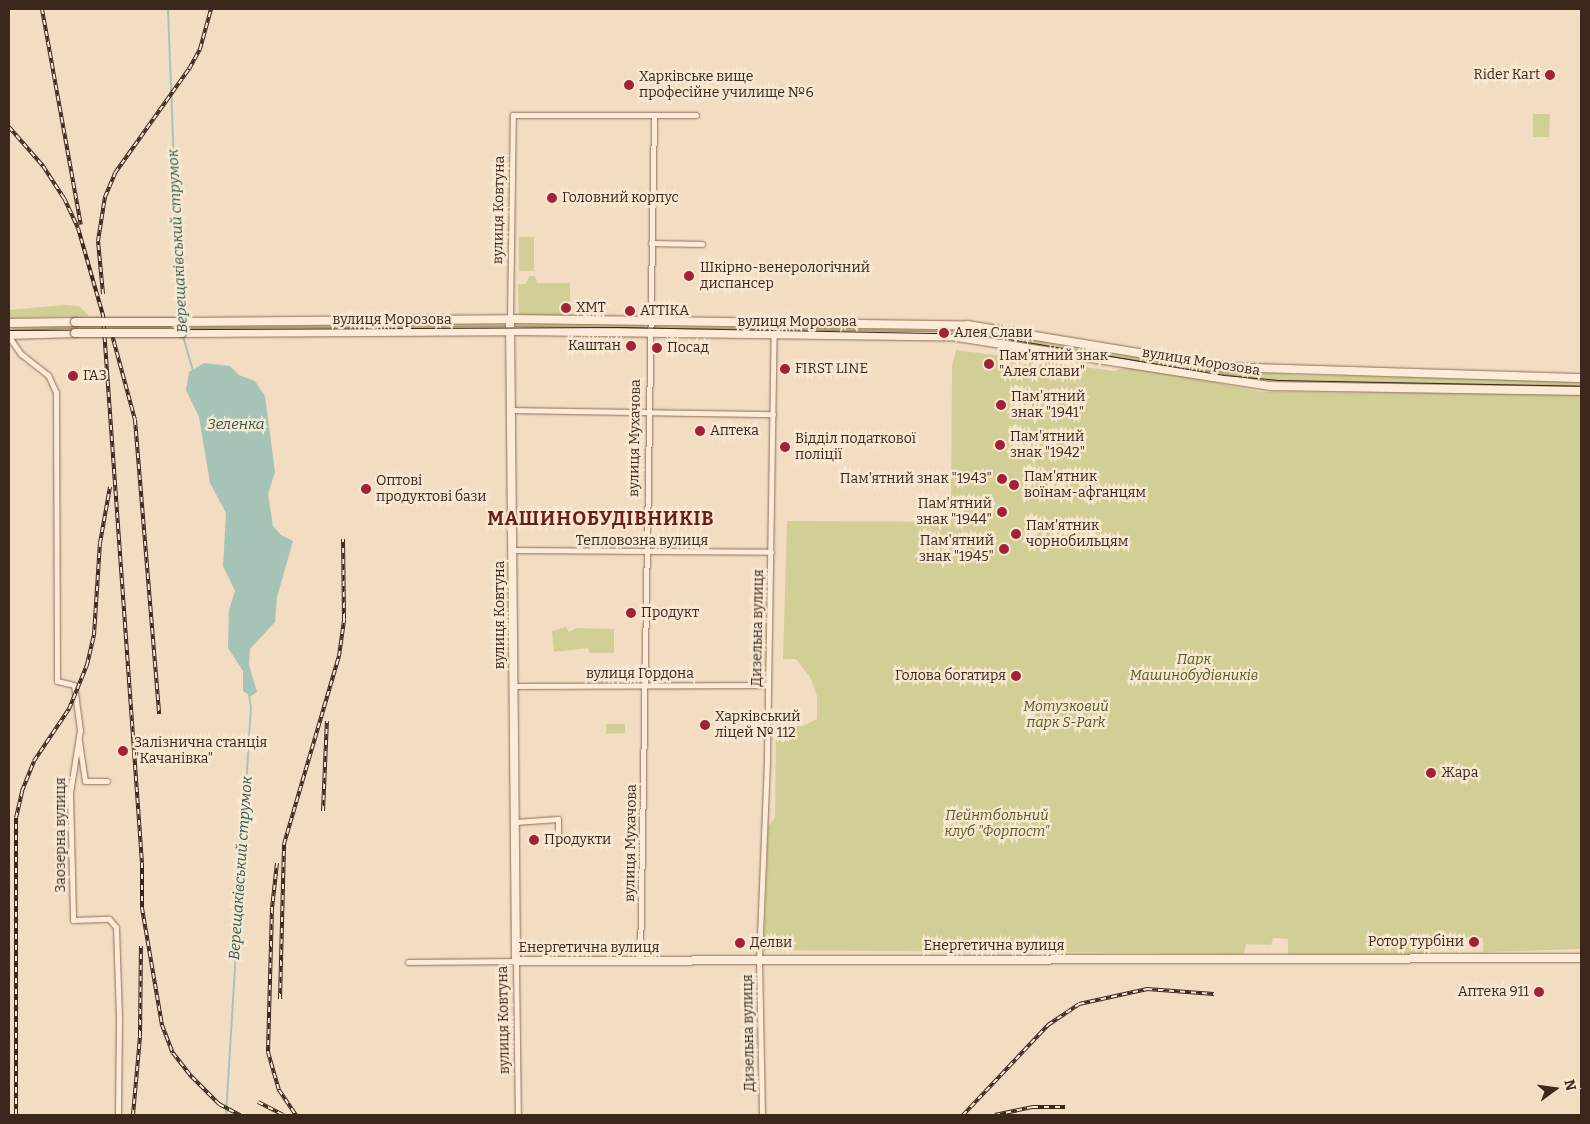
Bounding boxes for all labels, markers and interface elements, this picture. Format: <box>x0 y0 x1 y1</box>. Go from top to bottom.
place label: Rider Kart <box>1474 67 1540 83</box>
place label: Харківське вище професійне училище №6 <box>639 69 814 102</box>
marker: Rider Kart <box>1544 69 1556 81</box>
marker: Харківське вище професійне училище №6 <box>623 79 635 91</box>
water label: Верещаківський струмок <box>164 149 192 333</box>
street label: вулиця Ковтуна <box>490 156 508 264</box>
place label: Головний корпус <box>562 190 679 206</box>
marker: Головний корпус <box>546 192 558 204</box>
place label: Шкірно-венерологічний диспансер <box>700 260 870 292</box>
marker: Шкірно-венерологічний диспансер <box>682 269 696 283</box>
place label: ХМТ <box>576 300 606 316</box>
marker: ХМТ <box>560 302 572 314</box>
place label: АТТІКА <box>640 303 689 319</box>
marker: АТТІКА <box>624 305 636 317</box>
street label: вулиця Морозова <box>332 312 452 328</box>
street label: вулиця Морозова <box>737 314 857 330</box>
place label: Алея Слави <box>954 325 1032 341</box>
marker: Алея Слави <box>938 327 950 339</box>
place label: Каштан <box>568 338 621 354</box>
marker: Каштан <box>625 340 637 352</box>
place label: Посад <box>667 340 709 356</box>
marker: Посад <box>651 342 663 354</box>
street label: вулиця Морозова <box>1141 344 1261 380</box>
place label: Пам'ятний знак "Алея слави" <box>999 348 1108 381</box>
marker: Пам'ятний знак "Алея слави" <box>983 358 995 370</box>
place label: FIRST LINE <box>795 361 868 377</box>
marker: FIRST LINE <box>779 363 791 375</box>
place label: ГАЗ <box>83 368 107 384</box>
marker: ГАЗ <box>67 370 79 382</box>
street label: вулиця Мухачова <box>626 379 644 497</box>
place label: Пам'ятний знак "1941" <box>1011 389 1085 422</box>
marker: Пам'ятний знак "1941" <box>995 399 1007 411</box>
water label: Зеленка <box>207 416 265 434</box>
place label: Аптека <box>710 423 759 439</box>
marker: Аптека <box>694 425 706 437</box>
place label: Пам'ятний знак "1942" <box>1010 429 1085 462</box>
place label: Відділ податкової поліції <box>795 431 916 464</box>
marker: Пам'ятний знак "1942" <box>994 439 1006 451</box>
marker: Відділ податкової поліції <box>779 441 791 453</box>
place label: Пам'ятник воїнам-афганцям <box>1024 469 1146 502</box>
place label: Пам'ятний знак "1943" <box>840 471 992 487</box>
place label: Оптові продуктові бази <box>376 473 487 506</box>
marker: Пам'ятний знак "1943" <box>996 473 1008 485</box>
marker: Пам'ятник воїнам-афганцям <box>1008 479 1020 491</box>
marker: Оптові продуктові бази <box>360 483 372 495</box>
place label: Пам'ятний знак "1944" <box>916 496 992 528</box>
marker: Пам'ятний знак "1944" <box>996 506 1008 518</box>
district label: МАШИНОБУДІВНИКІВ <box>485 508 717 530</box>
place label: Пам'ятник чорнобильцям <box>1026 518 1128 550</box>
marker: Пам'ятник чорнобильцям <box>1010 528 1022 540</box>
street label: Тепловозна вулиця <box>576 533 708 549</box>
place label: Пам'ятний знак "1945" <box>919 533 994 566</box>
marker: Пам'ятний знак "1945" <box>998 543 1010 555</box>
street label: вулиця Ковтуна <box>492 561 508 669</box>
street label: Дизельна вулиця <box>749 569 767 687</box>
place label: Продукт <box>641 605 699 621</box>
marker: Продукт <box>625 607 637 619</box>
park label: Парк Машинобудівників <box>1130 652 1258 684</box>
street label: вулиця Гордона <box>586 666 694 682</box>
place label: Голова богатиря <box>895 668 1006 684</box>
marker: Голова богатиря <box>1010 670 1022 682</box>
park label: Мотузковий парк S-Park <box>1023 699 1109 732</box>
place label: Харківський ліцей № 112 <box>715 709 801 742</box>
marker: Харківський ліцей № 112 <box>699 719 711 731</box>
place label: Залізнична станція "Качанівка" <box>134 735 267 768</box>
marker: Залізнична станція "Качанівка" <box>116 744 130 758</box>
place label: Жара <box>1441 765 1478 781</box>
marker: Жара <box>1425 767 1437 779</box>
water label: Верещаківський струмок <box>226 775 256 961</box>
street label: Заозерна вулиця <box>53 777 69 893</box>
street label: вулиця Мухачова <box>622 784 640 902</box>
park label: Пейнтбольний клуб "Форпост" <box>945 808 1049 840</box>
place label: Продукти <box>544 832 611 848</box>
marker: Продукти <box>528 834 540 846</box>
place label: Ротор турбіни <box>1368 934 1464 950</box>
place label: Делви <box>750 935 792 951</box>
marker: Ротор турбіни <box>1468 936 1480 948</box>
marker: Делви <box>734 937 746 949</box>
street label: Енергетична вулиця <box>923 938 1065 954</box>
street label: Енергетична вулиця <box>518 940 660 956</box>
street label: вулиця Ковтуна <box>495 966 513 1074</box>
street label: Дизельна вулиця <box>740 974 758 1092</box>
place label: Аптека 911 <box>1458 984 1529 1000</box>
marker: Аптека 911 <box>1533 986 1545 998</box>
north arrow <box>1530 1064 1580 1114</box>
text: N <box>1560 1078 1580 1093</box>

